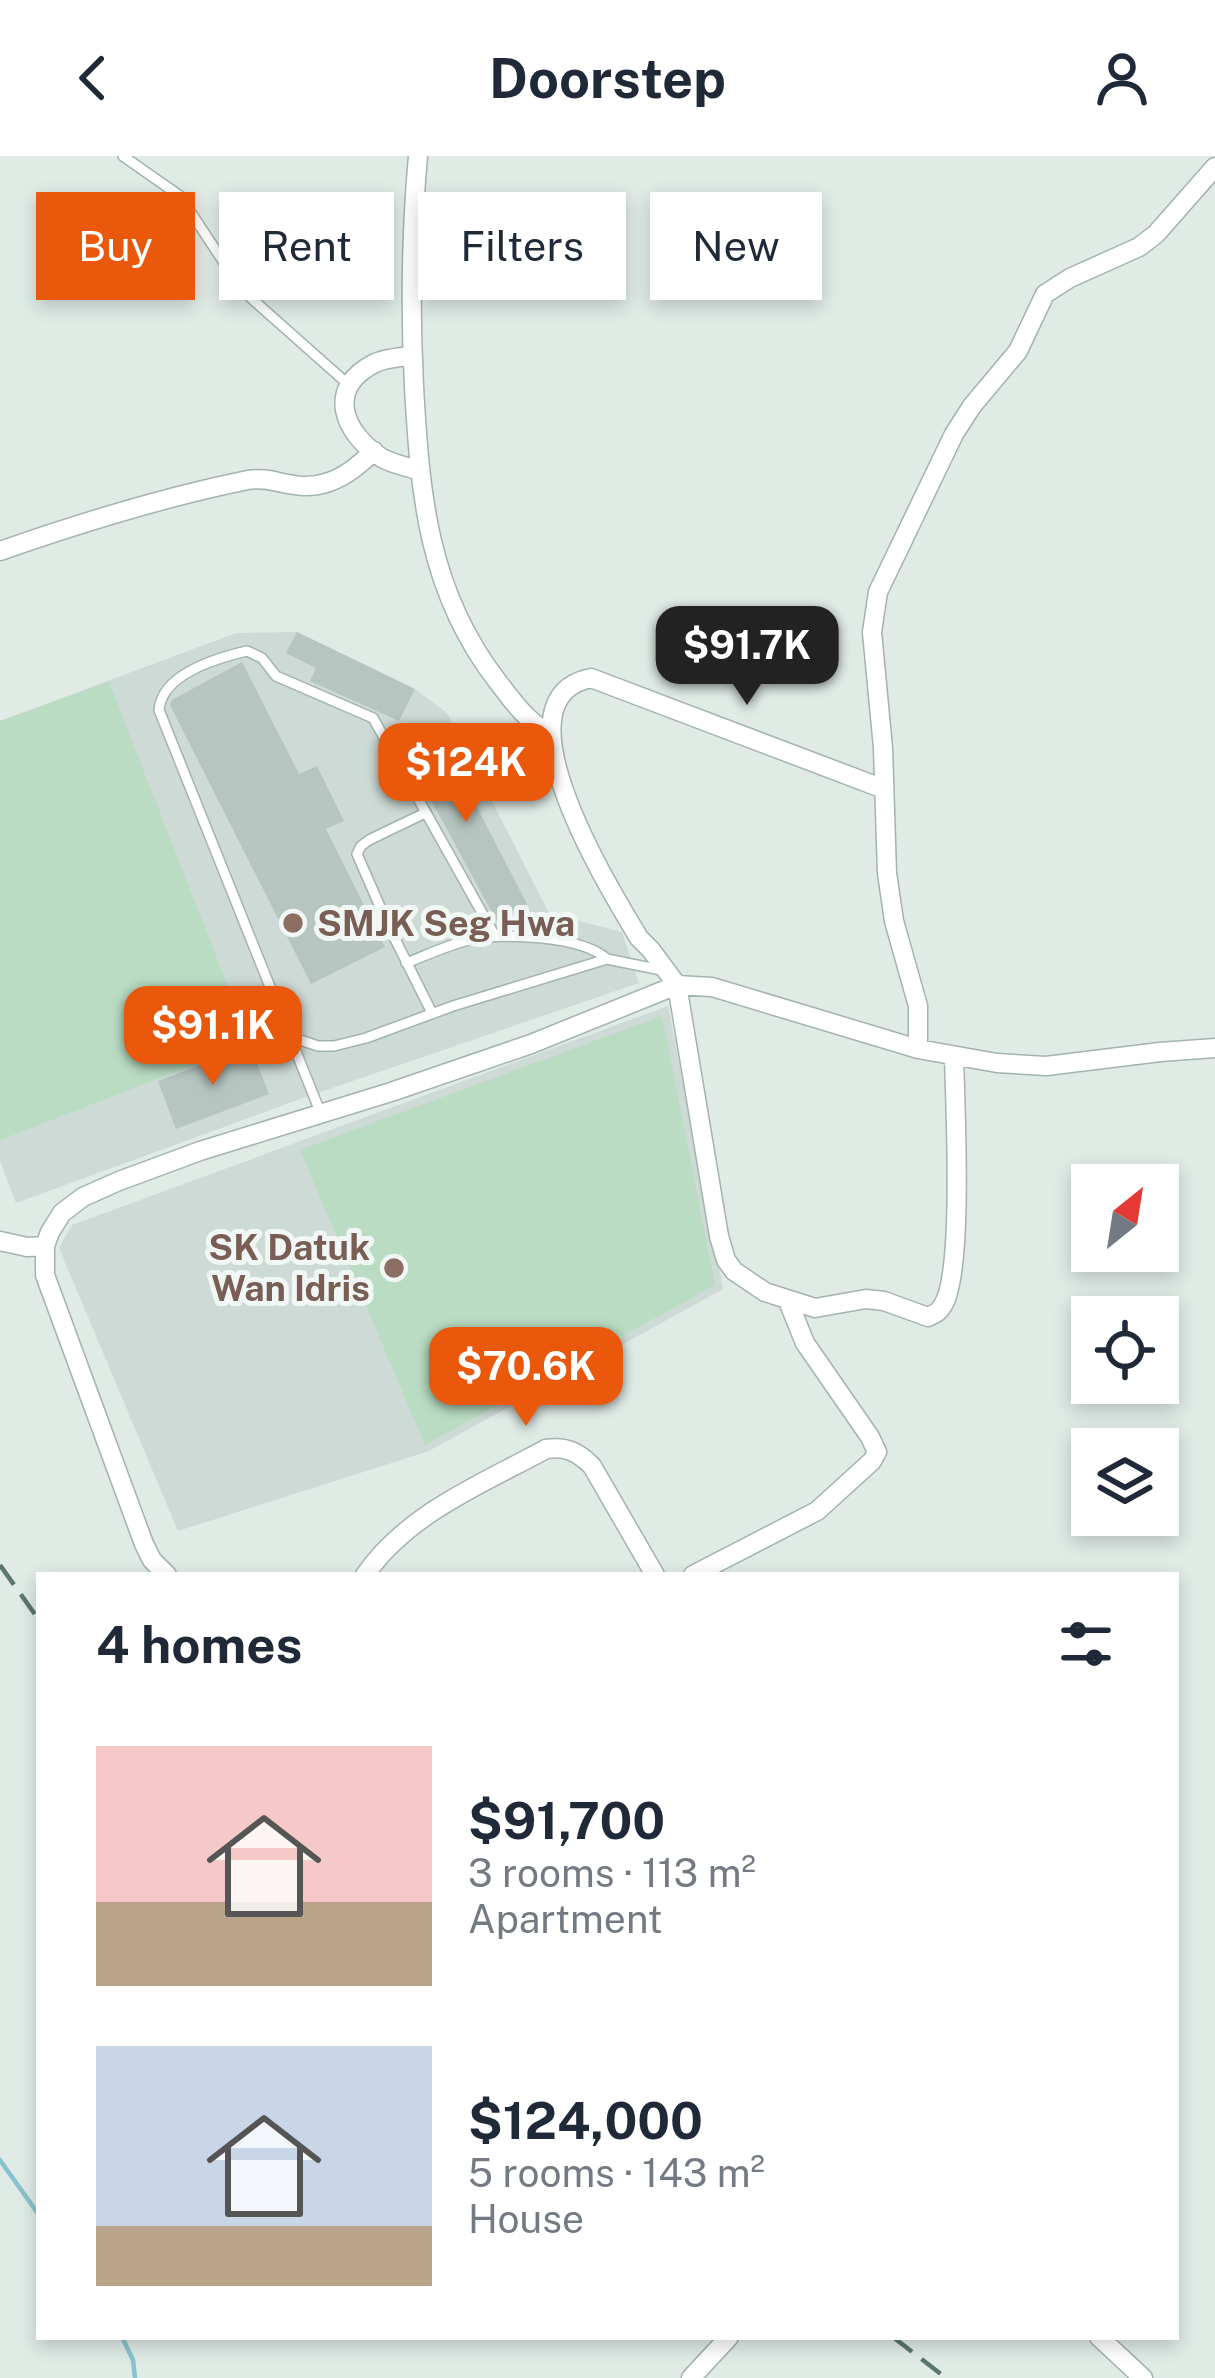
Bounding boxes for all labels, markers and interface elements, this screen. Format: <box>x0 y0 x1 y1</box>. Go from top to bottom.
icon: back <box>60 45 126 111</box>
icon: person <box>1089 45 1155 111</box>
text: Doorstep <box>489 47 726 110</box>
chip: Buy <box>36 192 195 300</box>
chip: Rent <box>219 192 394 300</box>
chip: Filters <box>418 192 626 300</box>
chip: New <box>650 192 822 300</box>
pin: $91.7K <box>649 606 845 708</box>
text: $91.7K <box>683 622 811 668</box>
pin: $124K <box>382 723 550 825</box>
text: $124K <box>405 739 527 785</box>
place label: SMJK Seg Hwa <box>317 902 575 944</box>
marker: SMJK Seg Hwa <box>280 910 306 936</box>
pin: $91.1K <box>115 986 311 1088</box>
text: $91.1K <box>151 1002 275 1048</box>
north arrow <box>1071 1164 1179 1272</box>
map controls <box>1071 1164 1179 1536</box>
place label: SK Datuk Wan Idris <box>208 1226 370 1309</box>
marker: SK Datuk Wan Idris <box>381 1255 407 1281</box>
button: locate <box>1071 1296 1179 1404</box>
pin: $70.6K <box>428 1327 624 1429</box>
text: $70.6K <box>456 1343 596 1389</box>
button: layers <box>1071 1428 1179 1536</box>
icon: filters <box>1053 1611 1119 1677</box>
text: 4 homes <box>96 1615 302 1674</box>
text: $91,700 <box>468 1791 665 1850</box>
icon: home <box>192 1794 336 1938</box>
text: 3 rooms · 113 m² <box>468 1850 756 1896</box>
text: Apartment <box>468 1896 663 1942</box>
text: $124,000 <box>468 2091 703 2150</box>
icon: home <box>192 2094 336 2238</box>
text: 5 rooms · 143 m² <box>468 2150 765 2196</box>
text: House <box>468 2196 584 2242</box>

